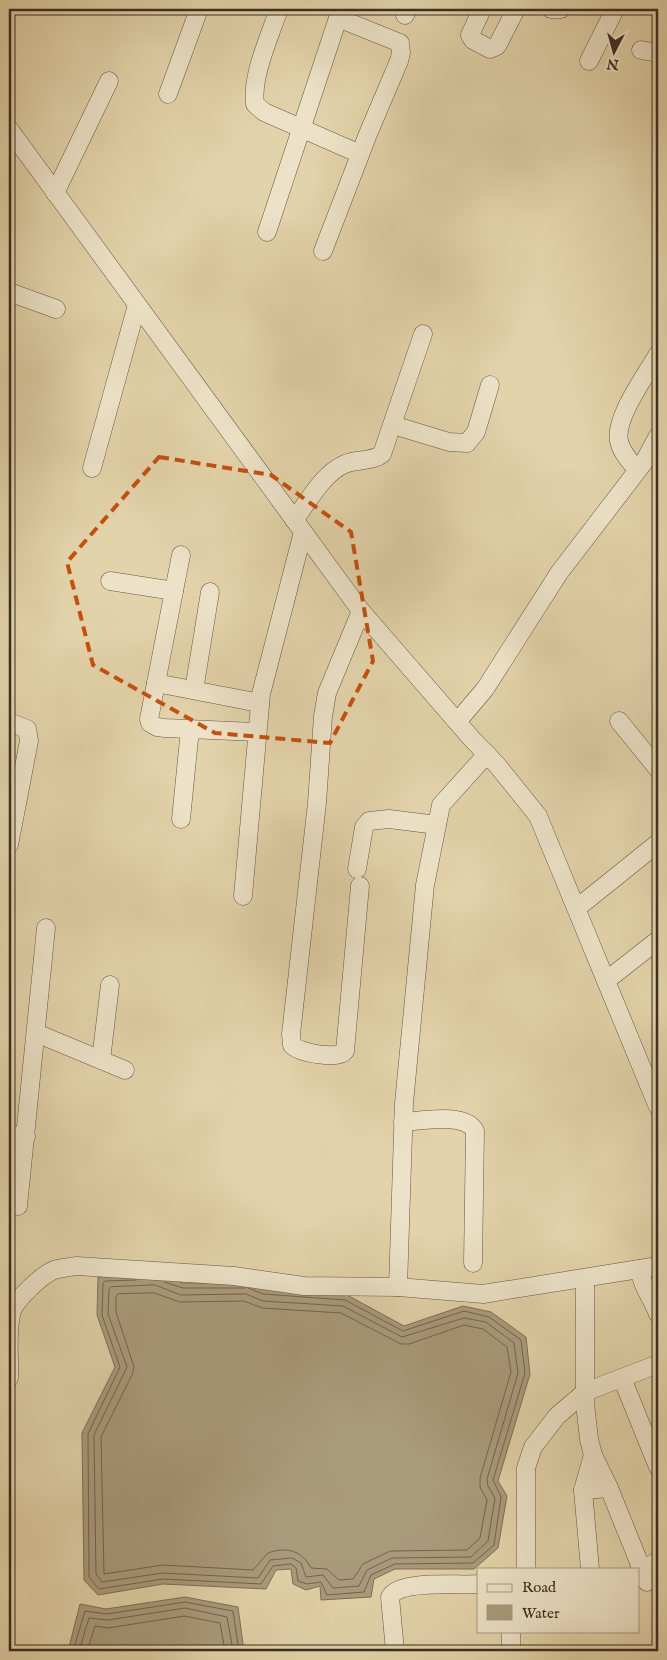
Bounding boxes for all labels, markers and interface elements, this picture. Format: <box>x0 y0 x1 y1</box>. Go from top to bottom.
north arrow <box>590 28 640 78</box>
text: N <box>606 54 621 74</box>
legend <box>477 1568 640 1632</box>
text: Road <box>522 1578 557 1597</box>
text: Water <box>522 1604 560 1623</box>

